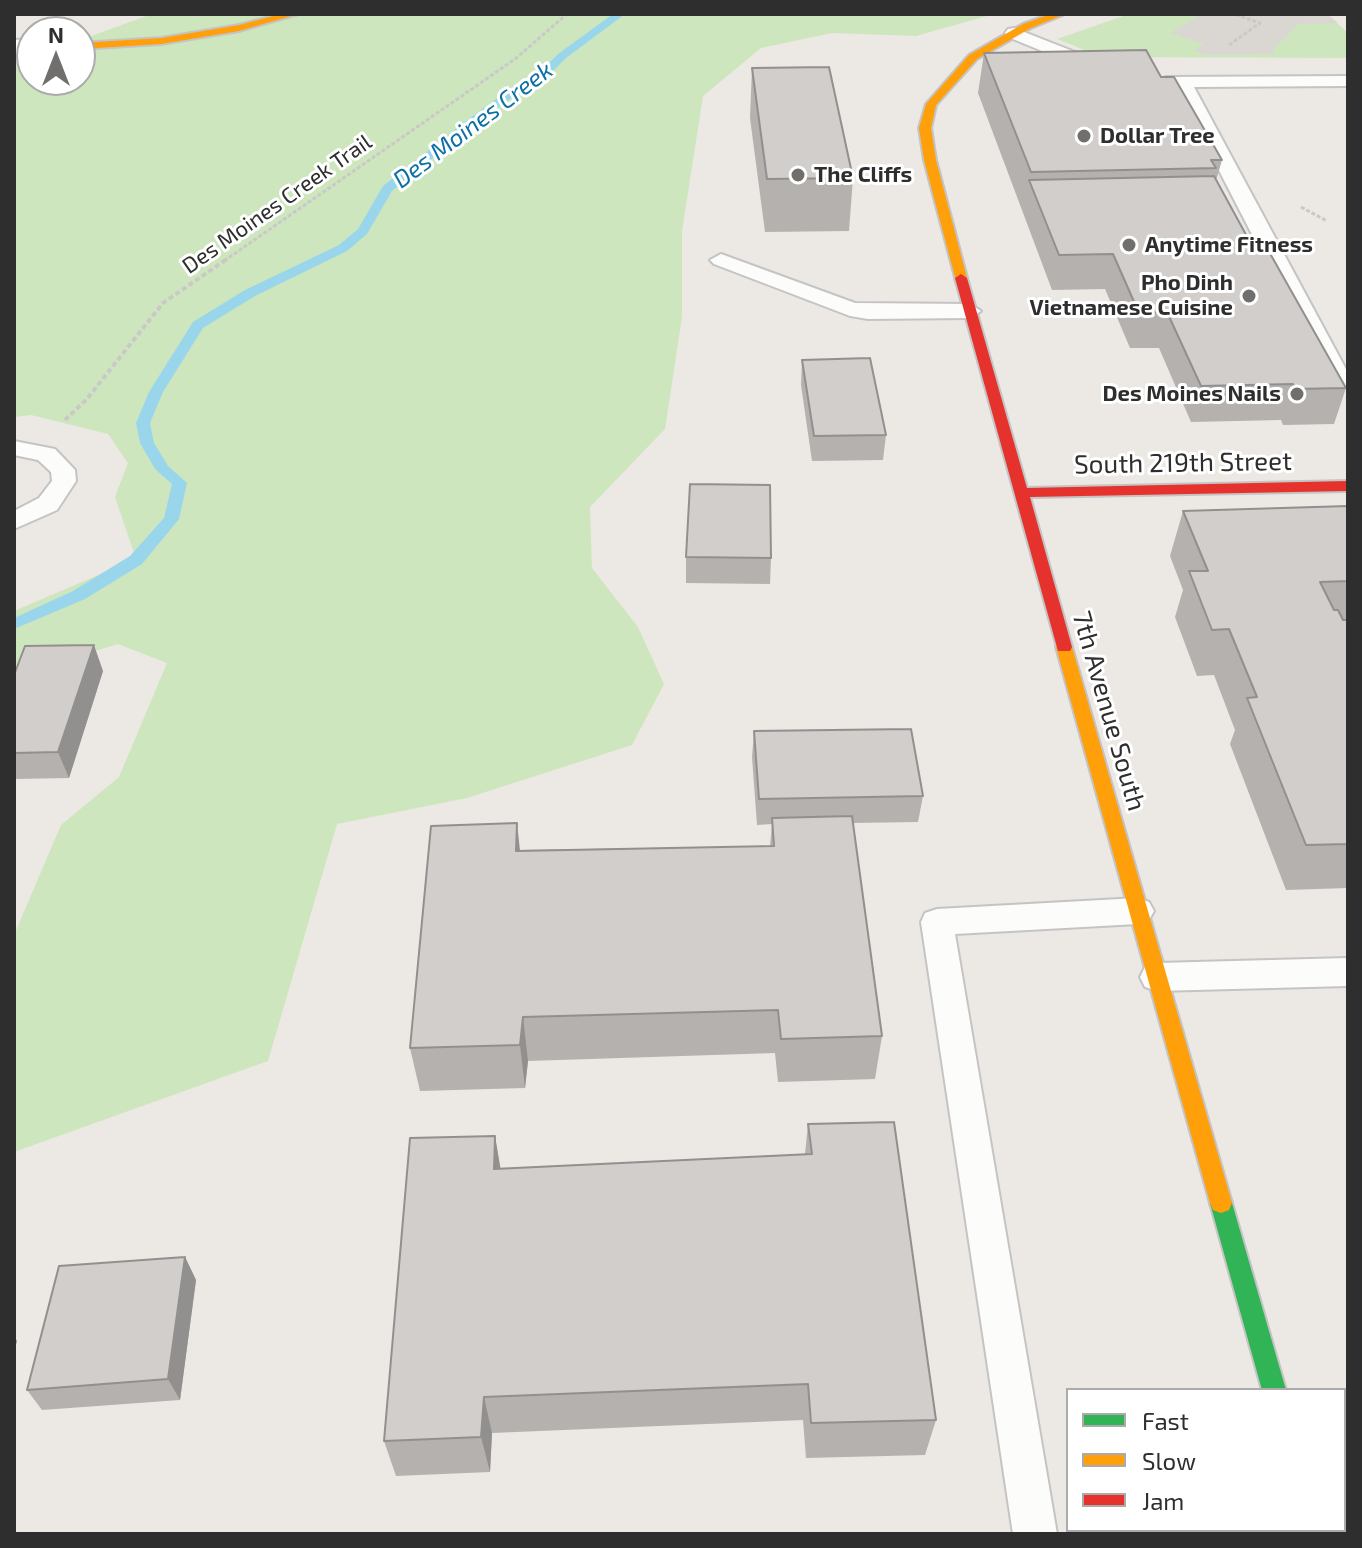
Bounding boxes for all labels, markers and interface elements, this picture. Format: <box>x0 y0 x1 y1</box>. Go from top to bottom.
north arrow <box>16 16 96 96</box>
text: N <box>48 21 64 47</box>
water label: Des Moines Creek <box>388 56 558 194</box>
place label: Dollar Tree <box>1100 123 1215 149</box>
marker: Dollar Tree <box>1075 127 1093 145</box>
street label: Des Moines Creek Trail <box>177 129 377 279</box>
place label: The Cliffs <box>814 162 912 188</box>
marker: The Cliffs <box>789 166 807 184</box>
place label: Anytime Fitness <box>1145 232 1313 258</box>
marker: Anytime Fitness <box>1120 236 1138 254</box>
place label: Pho Dinh Vietnamese Cuisine <box>1030 270 1233 322</box>
marker: Pho Dinh Vietnamese Cuisine <box>1240 287 1258 305</box>
place label: Des Moines Nails <box>1102 381 1281 407</box>
marker: Des Moines Nails <box>1288 385 1306 403</box>
street label: South 219th Street <box>1074 446 1292 480</box>
street label: 7th Avenue South <box>1066 608 1152 814</box>
legend <box>1066 1388 1346 1532</box>
text: Fast <box>1142 1406 1189 1435</box>
text: Slow <box>1142 1446 1196 1475</box>
text: Jam <box>1142 1486 1184 1515</box>

